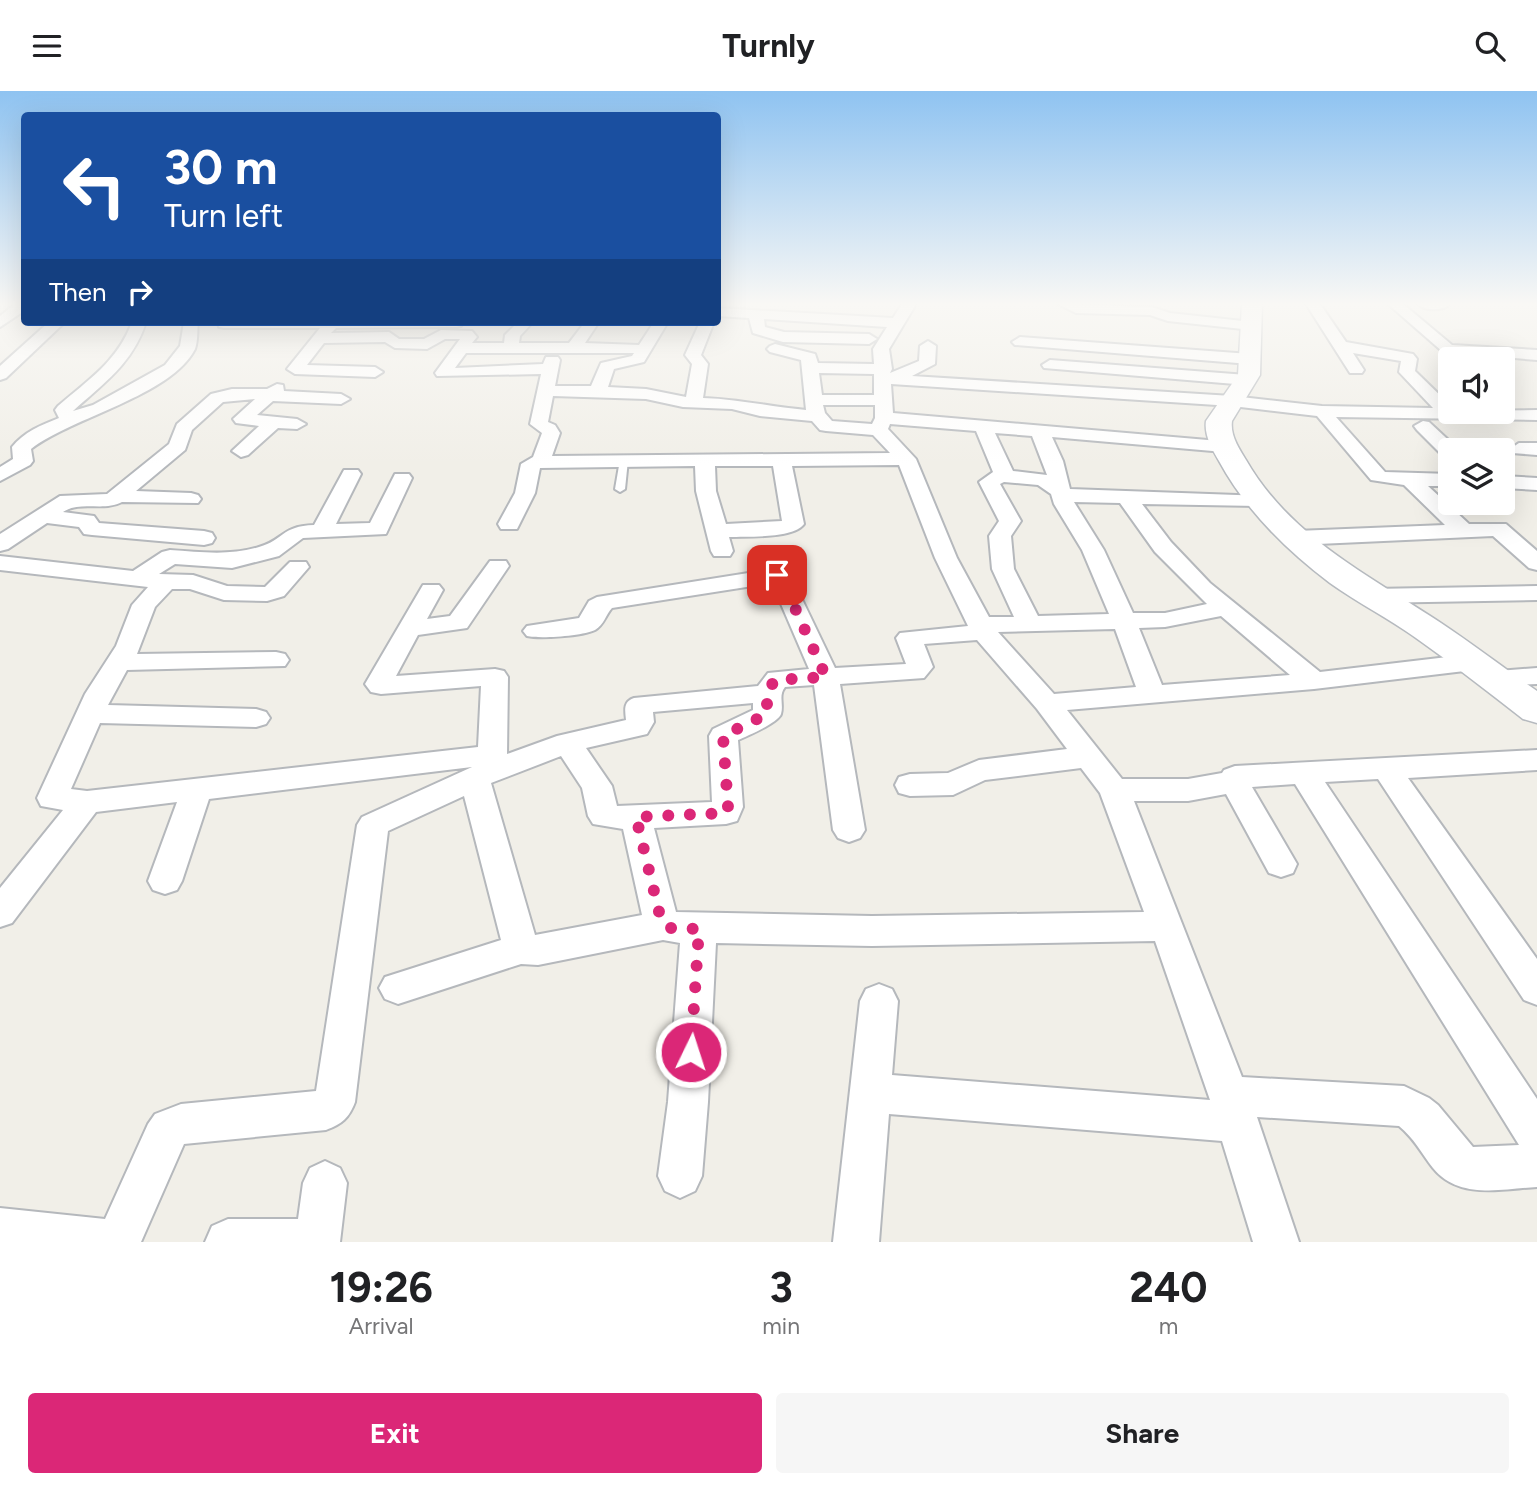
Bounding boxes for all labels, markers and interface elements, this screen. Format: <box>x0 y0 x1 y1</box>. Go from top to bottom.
icon: menu <box>28 27 66 65</box>
text: Turnly <box>722 27 815 65</box>
icon: search <box>1471 27 1509 65</box>
text: 30 m <box>164 137 277 196</box>
icon: left <box>49 140 140 231</box>
text: Turn left <box>164 197 283 235</box>
icon: right <box>121 273 159 311</box>
text: Then <box>49 276 107 308</box>
map controls <box>1438 347 1515 515</box>
button: sound <box>1438 347 1515 424</box>
button: layers <box>1438 438 1515 515</box>
pin <box>747 545 807 605</box>
icon: arrive <box>758 556 796 594</box>
position arrow <box>654 1015 728 1089</box>
text: 19:26 <box>329 1262 433 1313</box>
text: 3 <box>769 1262 793 1313</box>
text: 240 <box>1129 1262 1208 1313</box>
text: Arrival <box>349 1312 414 1340</box>
text: min <box>762 1312 800 1340</box>
text: m <box>1159 1312 1178 1340</box>
button: Exit <box>28 1393 762 1473</box>
button: Share <box>776 1393 1509 1473</box>

